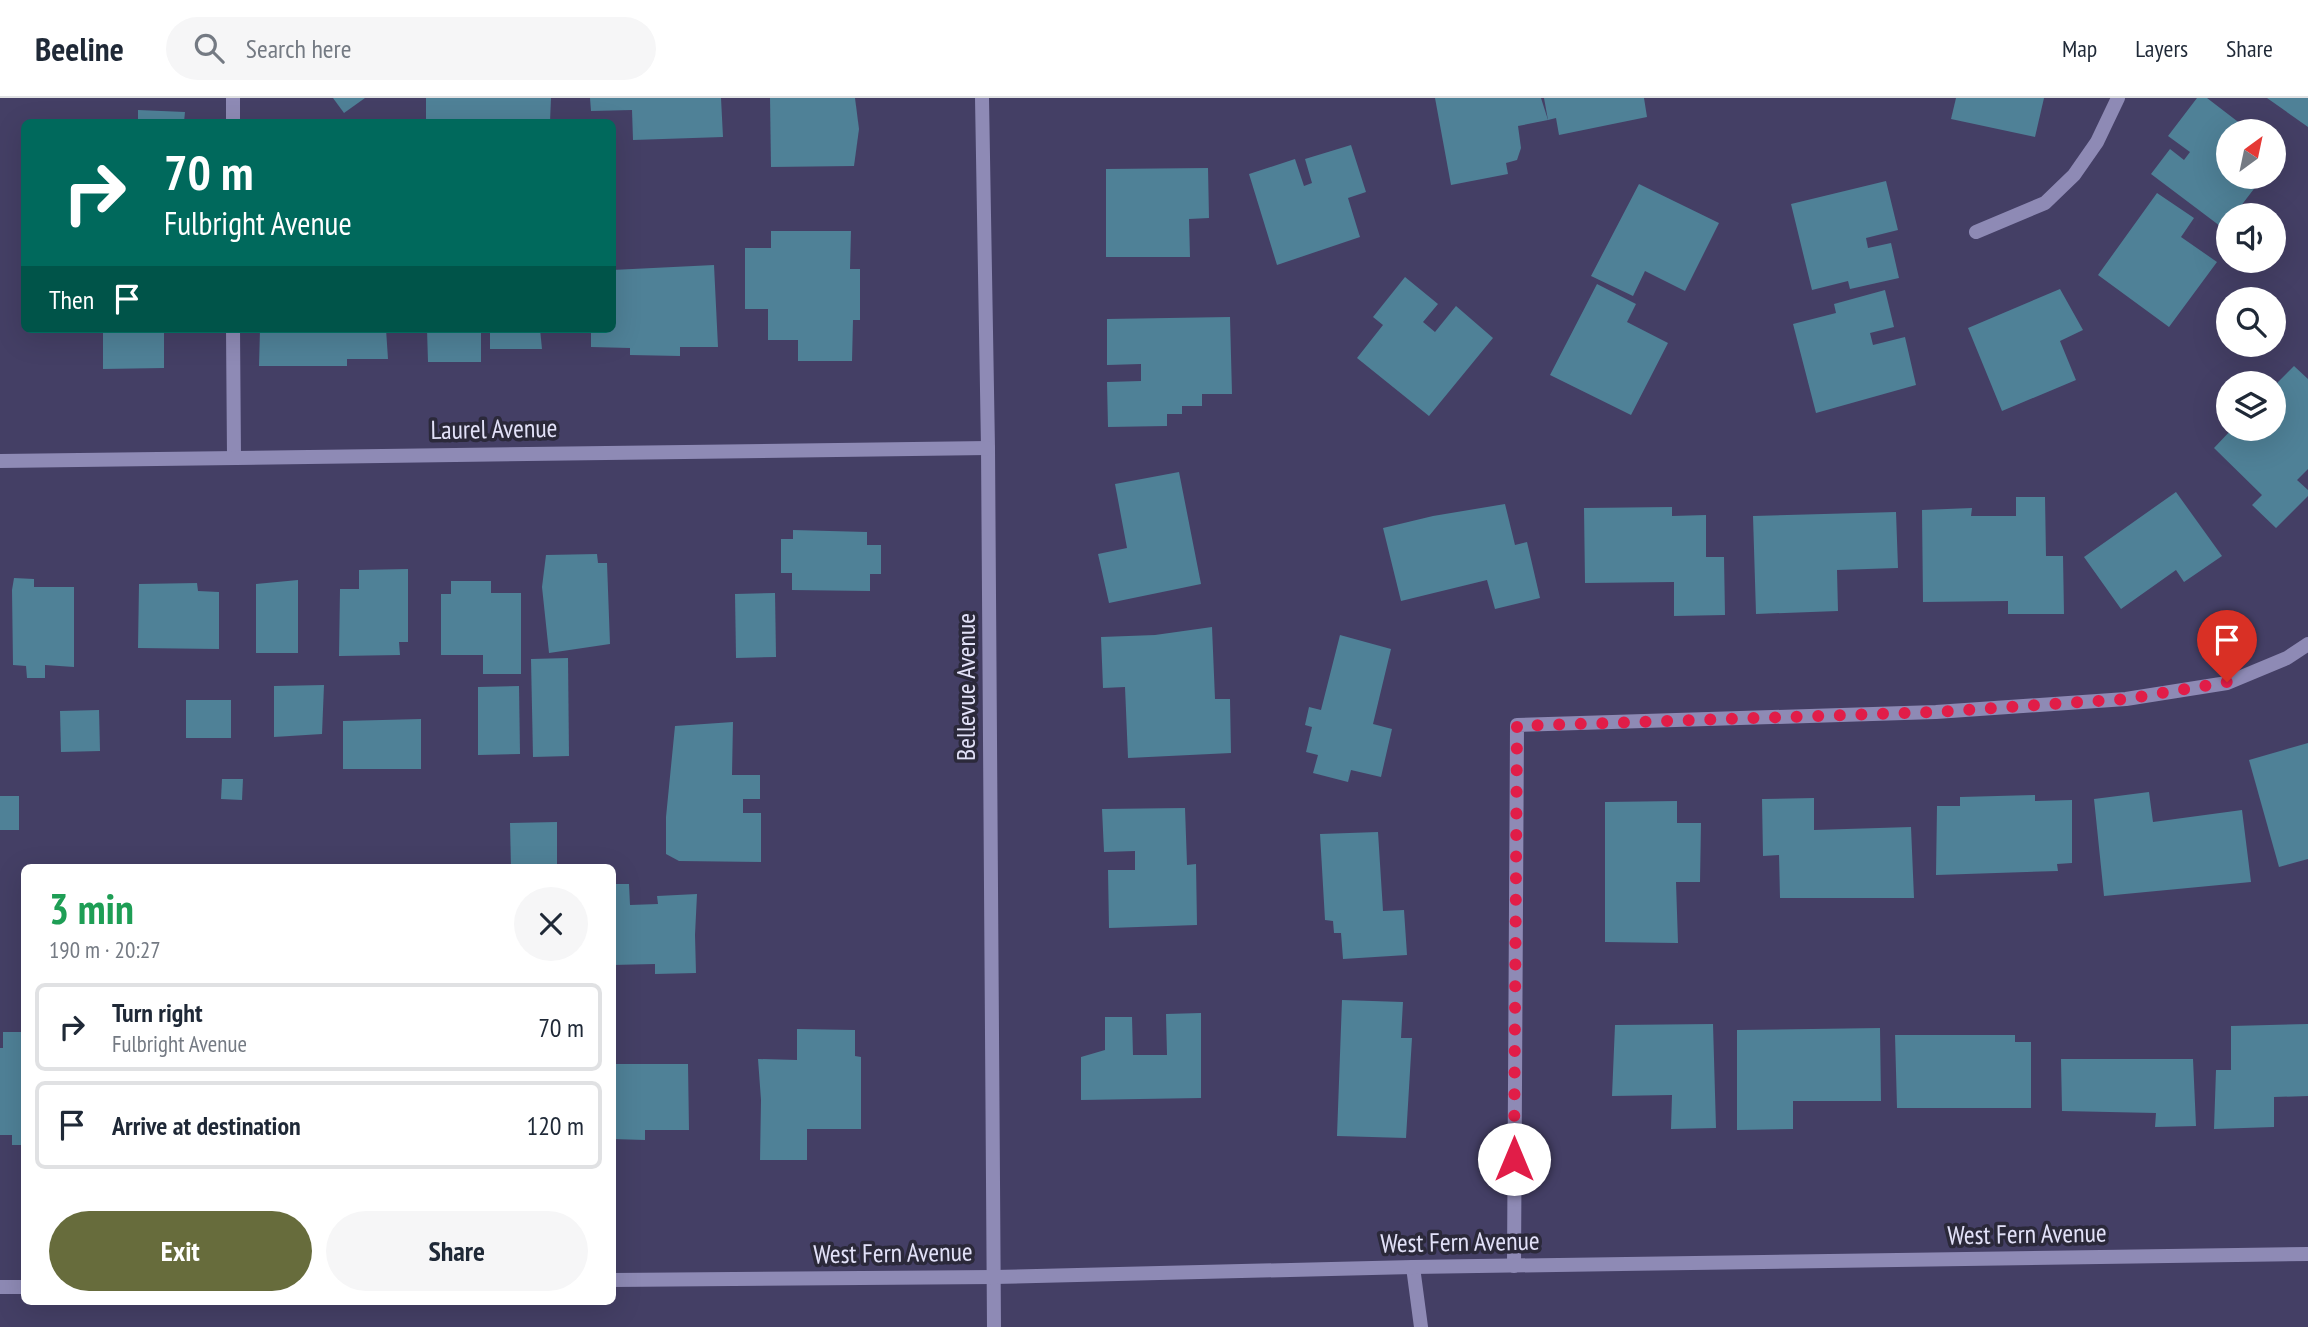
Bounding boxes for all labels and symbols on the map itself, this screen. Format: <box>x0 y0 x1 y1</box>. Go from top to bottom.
north arrow <box>2216 119 2286 189</box>
street label: Laurel Avenue <box>430 411 558 446</box>
pin <box>2197 610 2257 682</box>
street label: Bellevue Avenue <box>949 613 982 761</box>
position arrow <box>1477 1122 1551 1196</box>
street label: West Fern Avenue <box>1947 1216 2107 1251</box>
street label: West Fern Avenue <box>1380 1224 1540 1259</box>
street label: West Fern Avenue <box>813 1235 973 1270</box>

